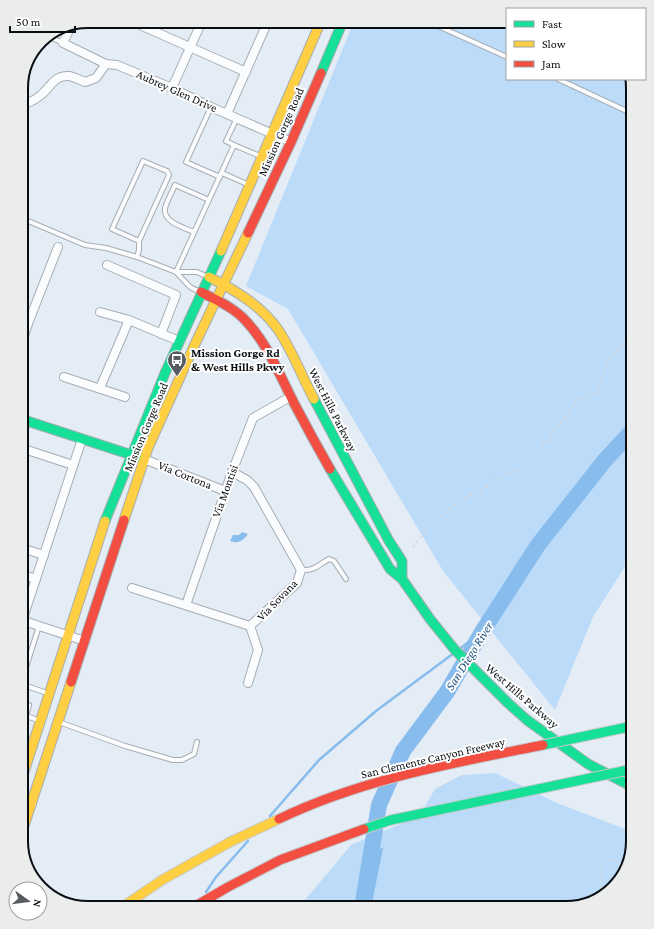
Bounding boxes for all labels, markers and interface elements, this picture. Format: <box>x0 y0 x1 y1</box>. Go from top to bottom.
scale bar <box>10 8 75 34</box>
legend <box>506 8 646 80</box>
text: 50 m <box>16 15 41 29</box>
text: Fast <box>542 17 563 31</box>
text: Slow <box>542 37 566 51</box>
text: Jam <box>541 57 561 71</box>
street label: Aubrey Glen Drive <box>134 67 220 115</box>
street label: Mission Gorge Road <box>255 85 307 178</box>
place label: Mission Gorge Rd & West Hills Pkwy <box>191 346 285 374</box>
bus stop icon: Mission Gorge Rd & West Hills Pkwy <box>166 349 188 377</box>
street label: West Hills Parkway <box>306 366 360 455</box>
street label: Mission Gorge Road <box>121 380 171 474</box>
street label: Via Cortona <box>156 458 214 492</box>
street label: Via Montisi <box>209 463 241 519</box>
street label: Via Sovana <box>254 576 300 624</box>
water label: San Diego River <box>442 619 496 693</box>
street label: West Hills Parkway <box>483 661 562 732</box>
street label: San Clemente Canyon Freeway <box>360 735 507 781</box>
north arrow <box>8 881 48 921</box>
text: N <box>31 898 44 909</box>

